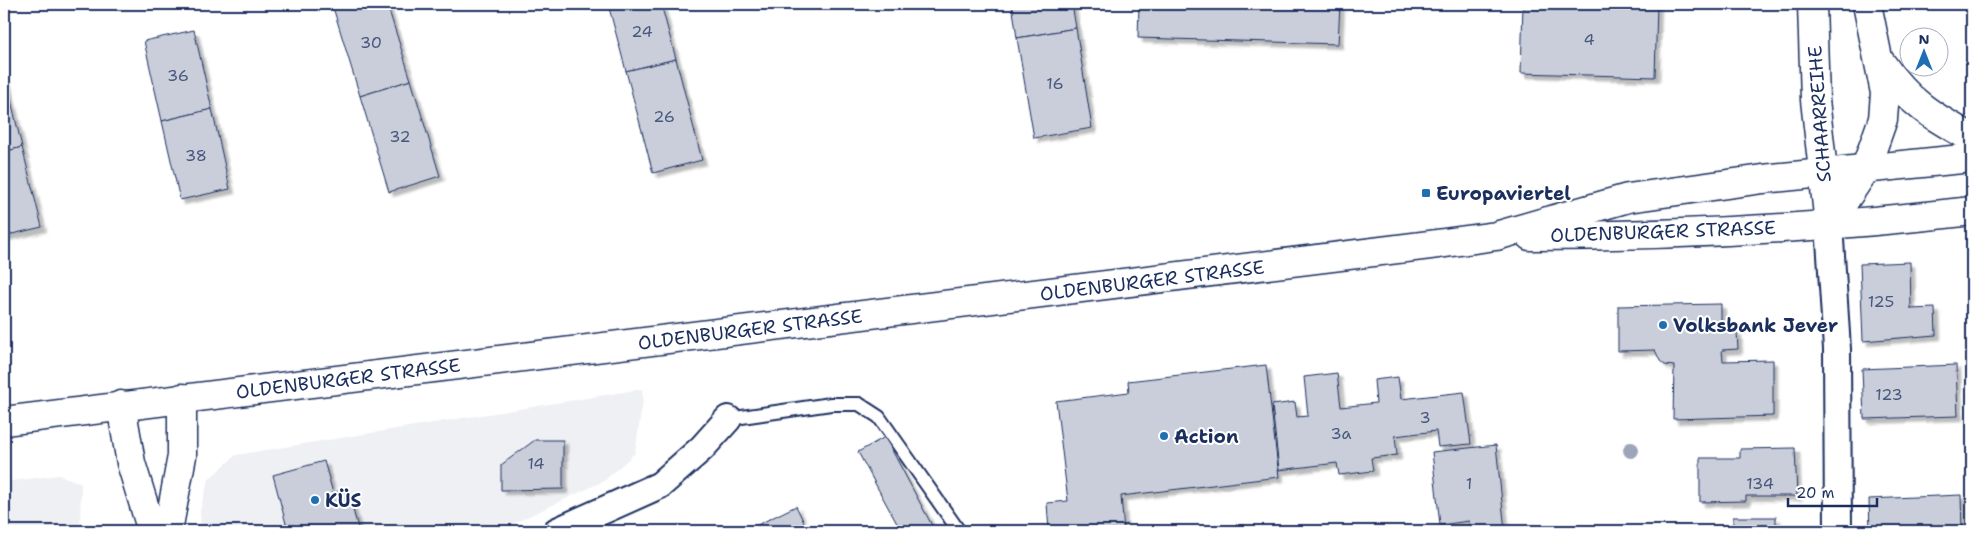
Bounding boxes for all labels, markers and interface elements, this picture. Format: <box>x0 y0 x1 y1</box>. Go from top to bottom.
house number: 24 <box>631 21 653 42</box>
north arrow <box>1898 28 1948 78</box>
house number: 4 <box>1583 29 1595 50</box>
text: N <box>1918 30 1930 48</box>
house number: 30 <box>360 32 382 53</box>
street label: SCHAARREIHE <box>1802 45 1837 183</box>
house number: 36 <box>167 65 189 86</box>
house number: 16 <box>1046 73 1064 94</box>
house number: 26 <box>653 106 675 127</box>
house number: 32 <box>389 126 411 147</box>
house number: 38 <box>185 145 207 166</box>
place label: Europaviertel <box>1436 181 1571 206</box>
marker: Europaviertel <box>1420 187 1432 199</box>
street label: OLDENBURGER STRASSE <box>1550 215 1776 248</box>
street label: OLDENBURGER STRASSE <box>1038 254 1266 307</box>
house number: 125 <box>1868 291 1894 312</box>
street label: OLDENBURGER STRASSE <box>636 303 864 356</box>
place label: Volksbank Jever <box>1673 313 1838 338</box>
marker: Volksbank Jever <box>1657 319 1669 331</box>
street label: OLDENBURGER STRASSE <box>234 352 462 405</box>
house number: 123 <box>1875 384 1903 405</box>
house number: 3 <box>1419 407 1431 428</box>
house number: 3a <box>1331 423 1351 444</box>
place label: Action <box>1174 424 1239 449</box>
marker: Action <box>1158 430 1170 442</box>
house number: 14 <box>527 453 545 474</box>
house number: 1 <box>1466 473 1472 494</box>
house number: 134 <box>1746 473 1774 494</box>
scale bar <box>1788 475 1877 507</box>
text: 20 m <box>1796 483 1835 503</box>
place label: KÜS <box>325 488 362 513</box>
marker: KÜS <box>309 494 321 506</box>

